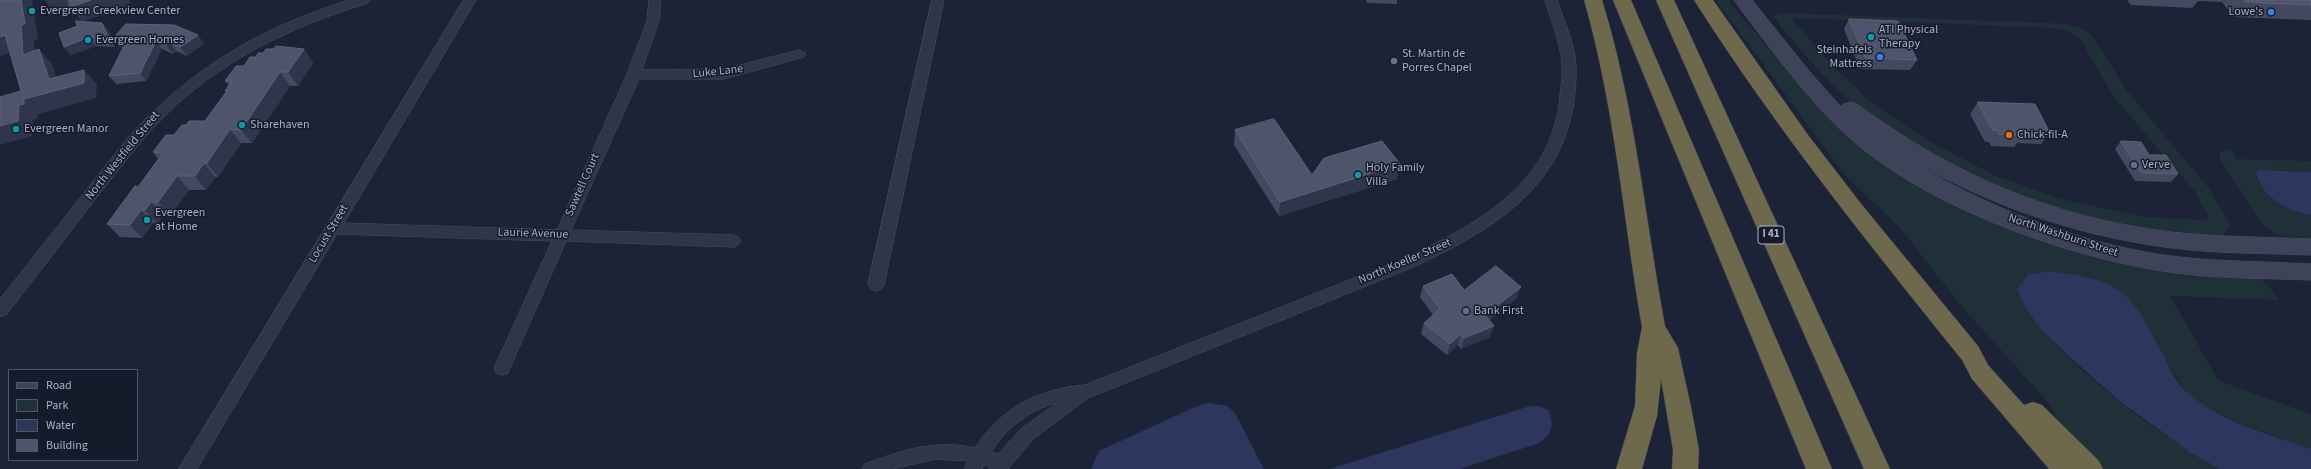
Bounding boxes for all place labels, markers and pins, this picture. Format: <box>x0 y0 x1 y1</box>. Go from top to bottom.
place label: Evergreen Creekview Center <box>40 4 180 18</box>
place label: Lowe's <box>2229 5 2263 19</box>
marker: Evergreen Creekview Center <box>27 6 37 16</box>
marker: Lowe's <box>2266 7 2276 17</box>
place label: ATI Physical Therapy <box>1879 23 1938 51</box>
marker: ATI Physical Therapy <box>1866 32 1876 42</box>
place label: Evergreen Homes <box>96 33 184 47</box>
marker: Evergreen Homes <box>83 35 93 45</box>
place label: Steinhafels Mattress <box>1817 43 1872 71</box>
place label: St. Martin de Porres Chapel <box>1402 47 1472 75</box>
marker: Steinhafels Mattress <box>1875 52 1885 62</box>
marker: St. Martin de Porres Chapel <box>1389 56 1399 66</box>
place label: Sharehaven <box>250 118 310 132</box>
marker: Sharehaven <box>237 120 247 130</box>
place label: Evergreen Manor <box>24 122 109 136</box>
marker: Evergreen Manor <box>11 124 21 134</box>
place label: Chick-fil-A <box>2017 128 2068 142</box>
marker: Chick-fil-A <box>2004 130 2014 140</box>
place label: Verve <box>2142 158 2170 172</box>
marker: Verve <box>2129 160 2139 170</box>
place label: Holy Family Villa <box>1366 161 1425 189</box>
marker: Holy Family Villa <box>1353 170 1363 180</box>
place label: Evergreen at Home <box>155 206 205 234</box>
marker: Evergreen at Home <box>142 215 152 225</box>
place label: Bank First <box>1474 304 1524 318</box>
marker: Bank First <box>1461 306 1471 316</box>

